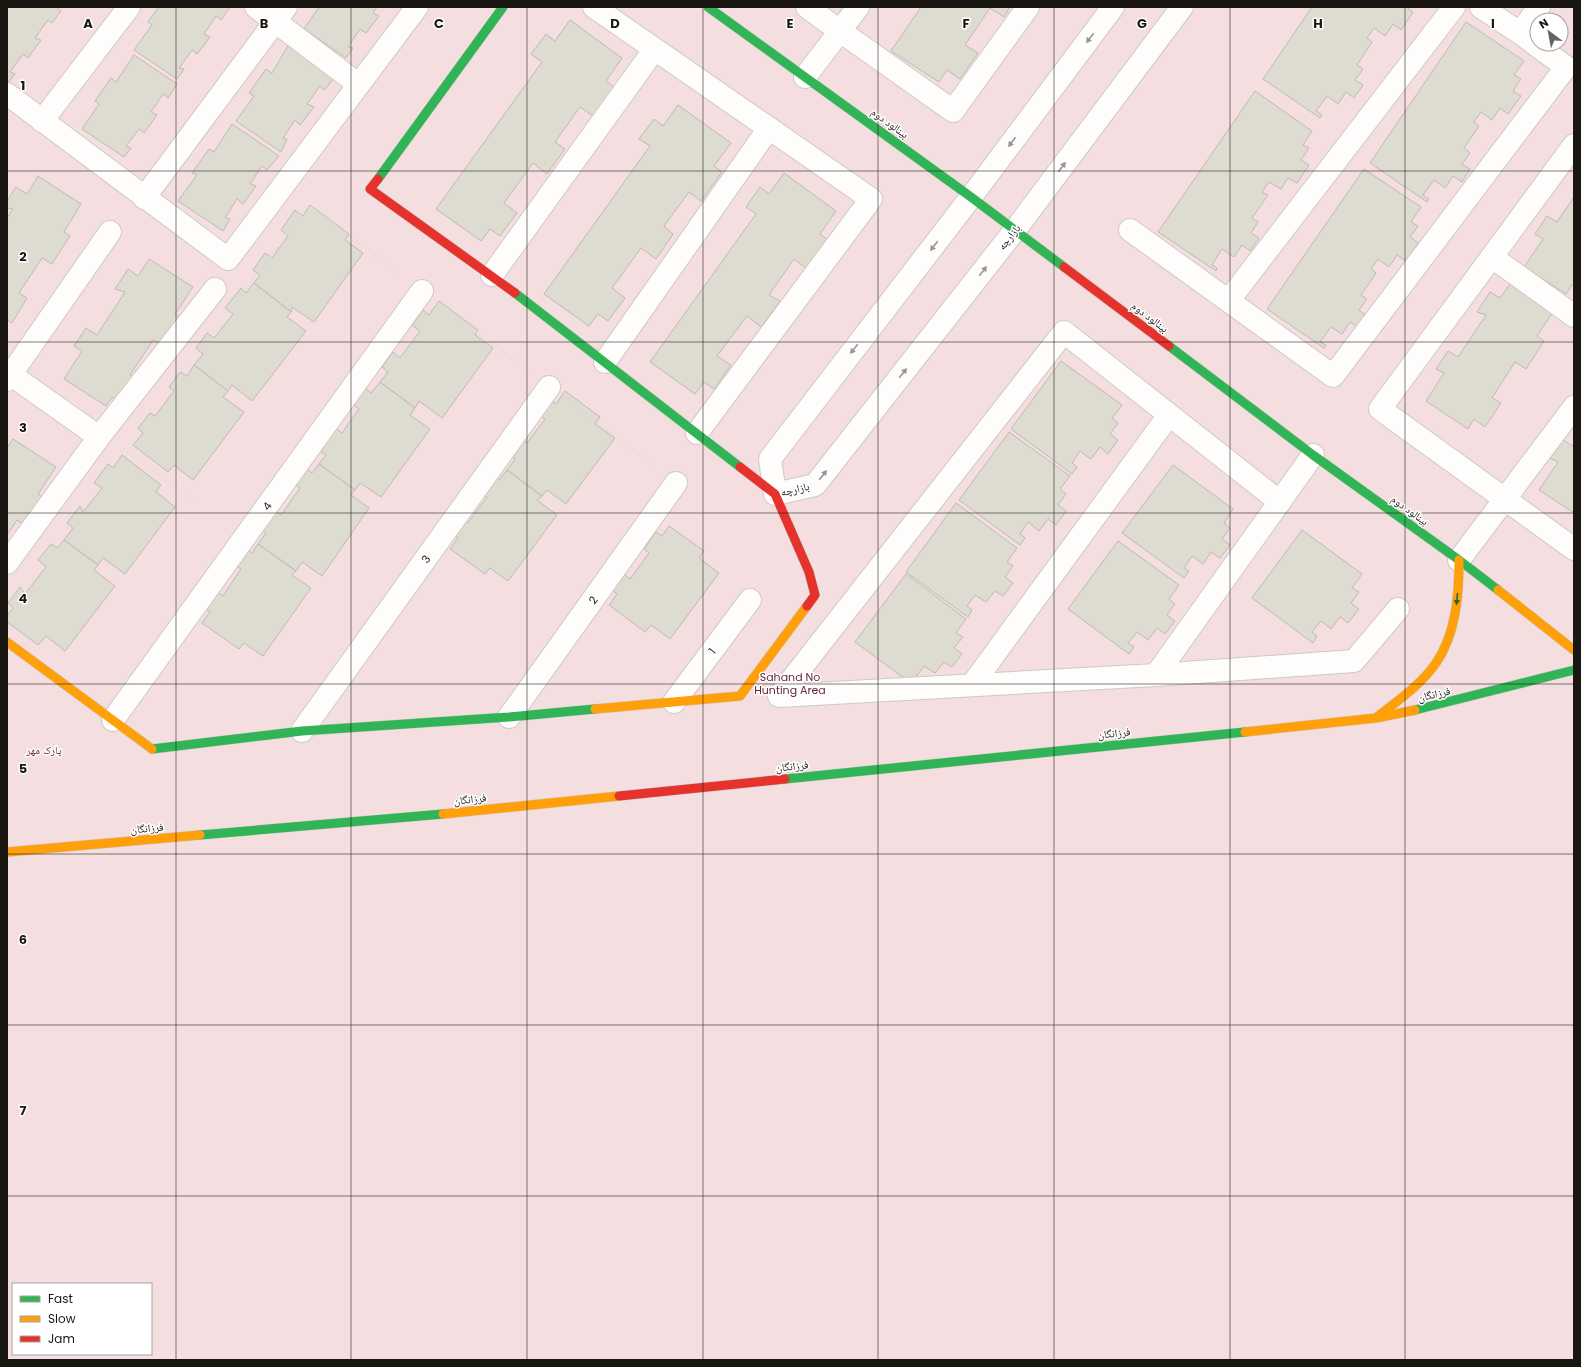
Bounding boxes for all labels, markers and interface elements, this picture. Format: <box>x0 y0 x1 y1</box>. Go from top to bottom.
north arrow <box>1529 12 1569 52</box>
text: A <box>83 14 93 33</box>
text: B <box>260 14 269 33</box>
text: C <box>434 14 444 33</box>
text: D <box>610 14 620 33</box>
text: E <box>786 14 794 33</box>
text: F <box>962 14 970 33</box>
text: G <box>1137 14 1147 33</box>
text: H <box>1313 14 1323 33</box>
text: I <box>1491 14 1495 33</box>
text: N <box>1536 15 1551 32</box>
one-way arrow <box>1086 33 1094 44</box>
text: 1 <box>21 76 25 95</box>
street label: بینالود دوم <box>868 104 912 142</box>
one-way arrow <box>1008 137 1016 148</box>
one-way arrow <box>1057 162 1066 173</box>
street label: بازارچه <box>994 221 1024 253</box>
one-way arrow <box>929 240 938 251</box>
text: 2 <box>19 247 27 266</box>
one-way arrow <box>978 265 987 276</box>
street label: بینالود دوم <box>1128 298 1172 336</box>
one-way arrow <box>850 343 859 354</box>
one-way arrow <box>898 368 907 379</box>
text: 3 <box>19 418 27 437</box>
one-way arrow <box>818 470 827 481</box>
street label: بازارچه <box>779 478 811 500</box>
street label: بینالود دوم <box>1388 491 1432 529</box>
street label: 4 <box>258 498 276 514</box>
street label: 3 <box>418 552 434 566</box>
text: 4 <box>19 589 28 608</box>
street label: 2 <box>585 593 601 607</box>
one-way arrow <box>1454 593 1460 605</box>
street label: 1 <box>705 645 719 657</box>
park label: Sahand No Hunting Area <box>754 669 826 698</box>
street label: فرزانگان <box>1416 682 1452 706</box>
street label: فرزانگان <box>1097 723 1132 743</box>
park label: پارک مهر <box>25 742 62 758</box>
street label: فرزانگان <box>775 756 810 776</box>
text: 5 <box>19 759 27 778</box>
street label: فرزانگان <box>453 789 488 809</box>
street label: فرزانگان <box>130 819 165 837</box>
text: 6 <box>19 930 27 949</box>
text: 7 <box>20 1101 27 1120</box>
legend <box>12 1283 152 1355</box>
text: Fast <box>48 1290 73 1307</box>
text: Slow <box>48 1310 76 1327</box>
text: Jam <box>48 1330 75 1347</box>

